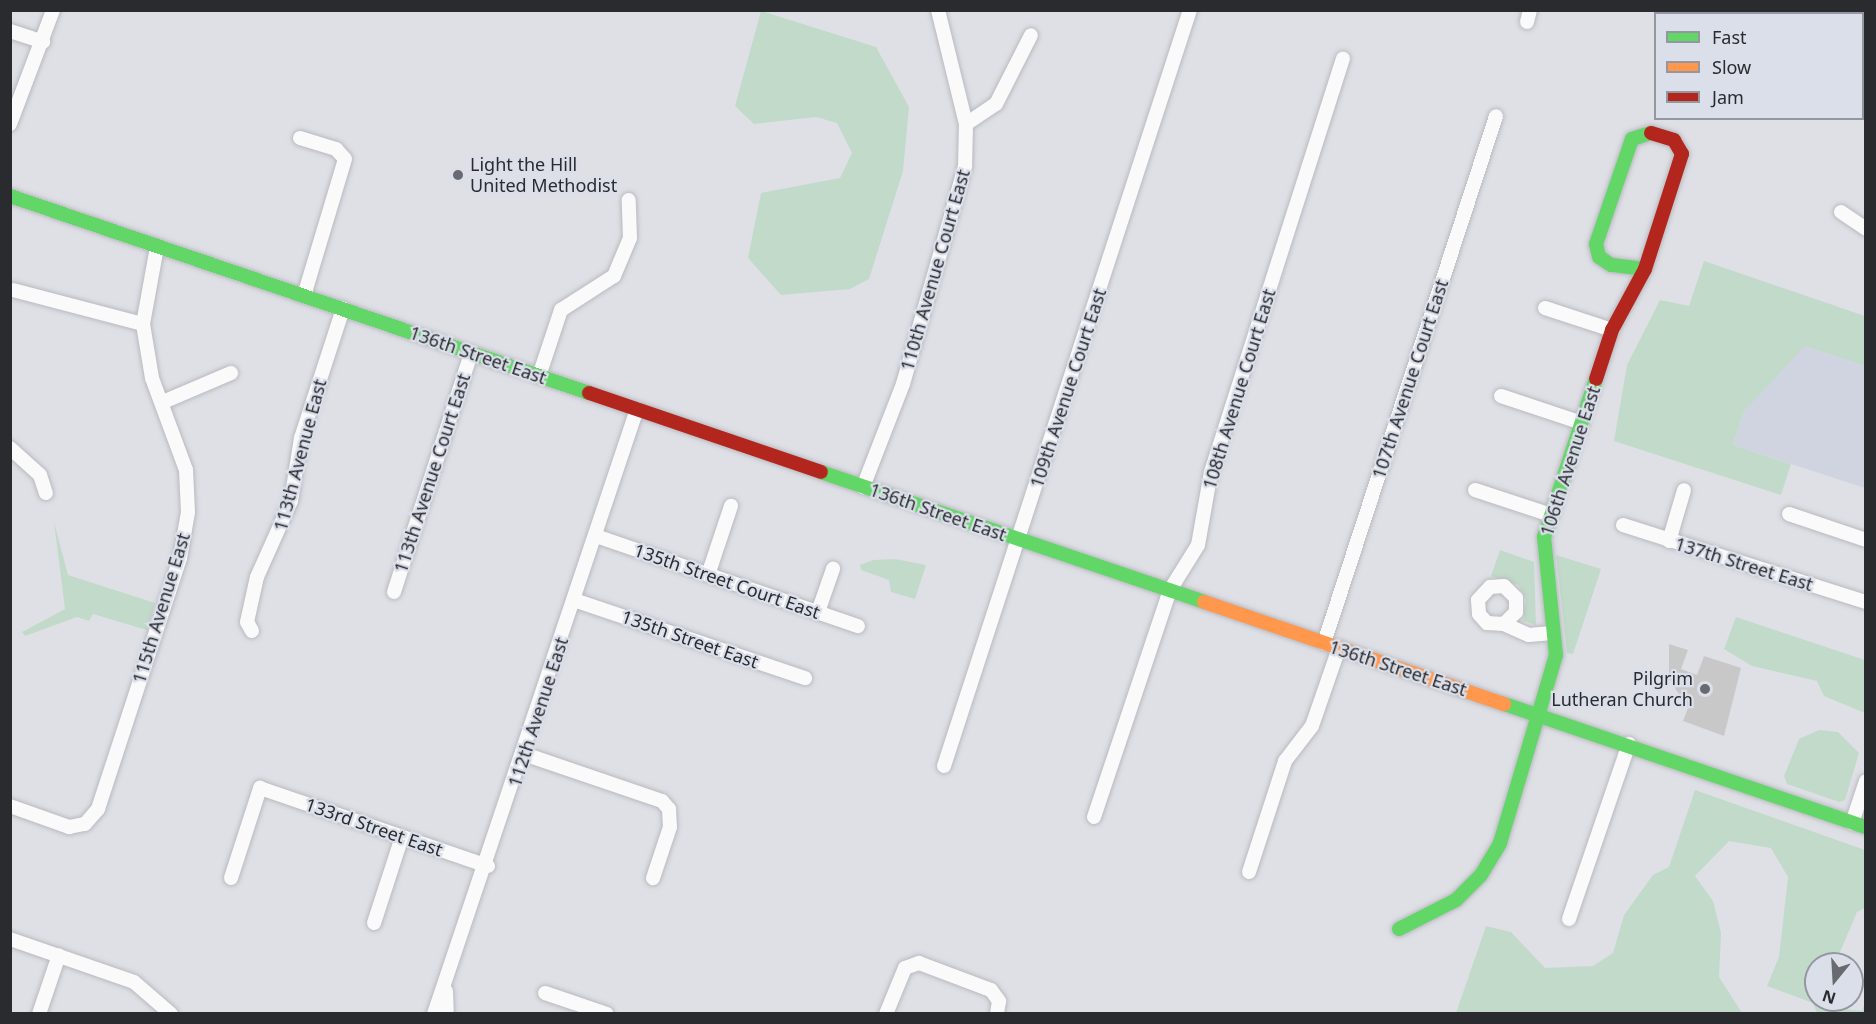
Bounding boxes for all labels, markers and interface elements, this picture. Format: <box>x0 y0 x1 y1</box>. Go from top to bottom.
legend <box>1654 12 1864 120</box>
text: Fast <box>1712 25 1747 49</box>
text: Slow <box>1712 55 1751 79</box>
text: Jam <box>1712 85 1744 109</box>
place label: Light the Hill United Methodist <box>470 154 617 196</box>
street label: 110th Avenue Court East <box>896 167 974 373</box>
marker: Light the Hill United Methodist <box>451 168 465 182</box>
street label: 107th Avenue Court East <box>1368 277 1452 481</box>
street label: 109th Avenue Court East <box>1026 286 1110 490</box>
street label: 108th Avenue Court East <box>1198 286 1280 492</box>
street label: 136th Street East <box>407 321 549 389</box>
street label: 113th Avenue Court East <box>390 371 474 575</box>
street label: 113th Avenue East <box>269 377 331 533</box>
street label: 106th Avenue East <box>1536 383 1604 539</box>
street label: 136th Street East <box>867 478 1009 546</box>
street label: 115th Avenue East <box>128 530 194 686</box>
street label: 137th Street East <box>1672 533 1816 595</box>
street label: 135th Street Court East <box>631 539 823 623</box>
street label: 135th Street East <box>619 605 761 673</box>
street label: 112th Avenue East <box>504 634 572 790</box>
street label: 136th Street East <box>1326 636 1470 700</box>
place label: Pilgrim Lutheran Church <box>1551 668 1693 710</box>
marker: Pilgrim Lutheran Church <box>1698 682 1712 696</box>
street label: 133rd Street East <box>302 793 446 861</box>
north arrow <box>1804 952 1864 1012</box>
text: N <box>1819 985 1839 1010</box>

